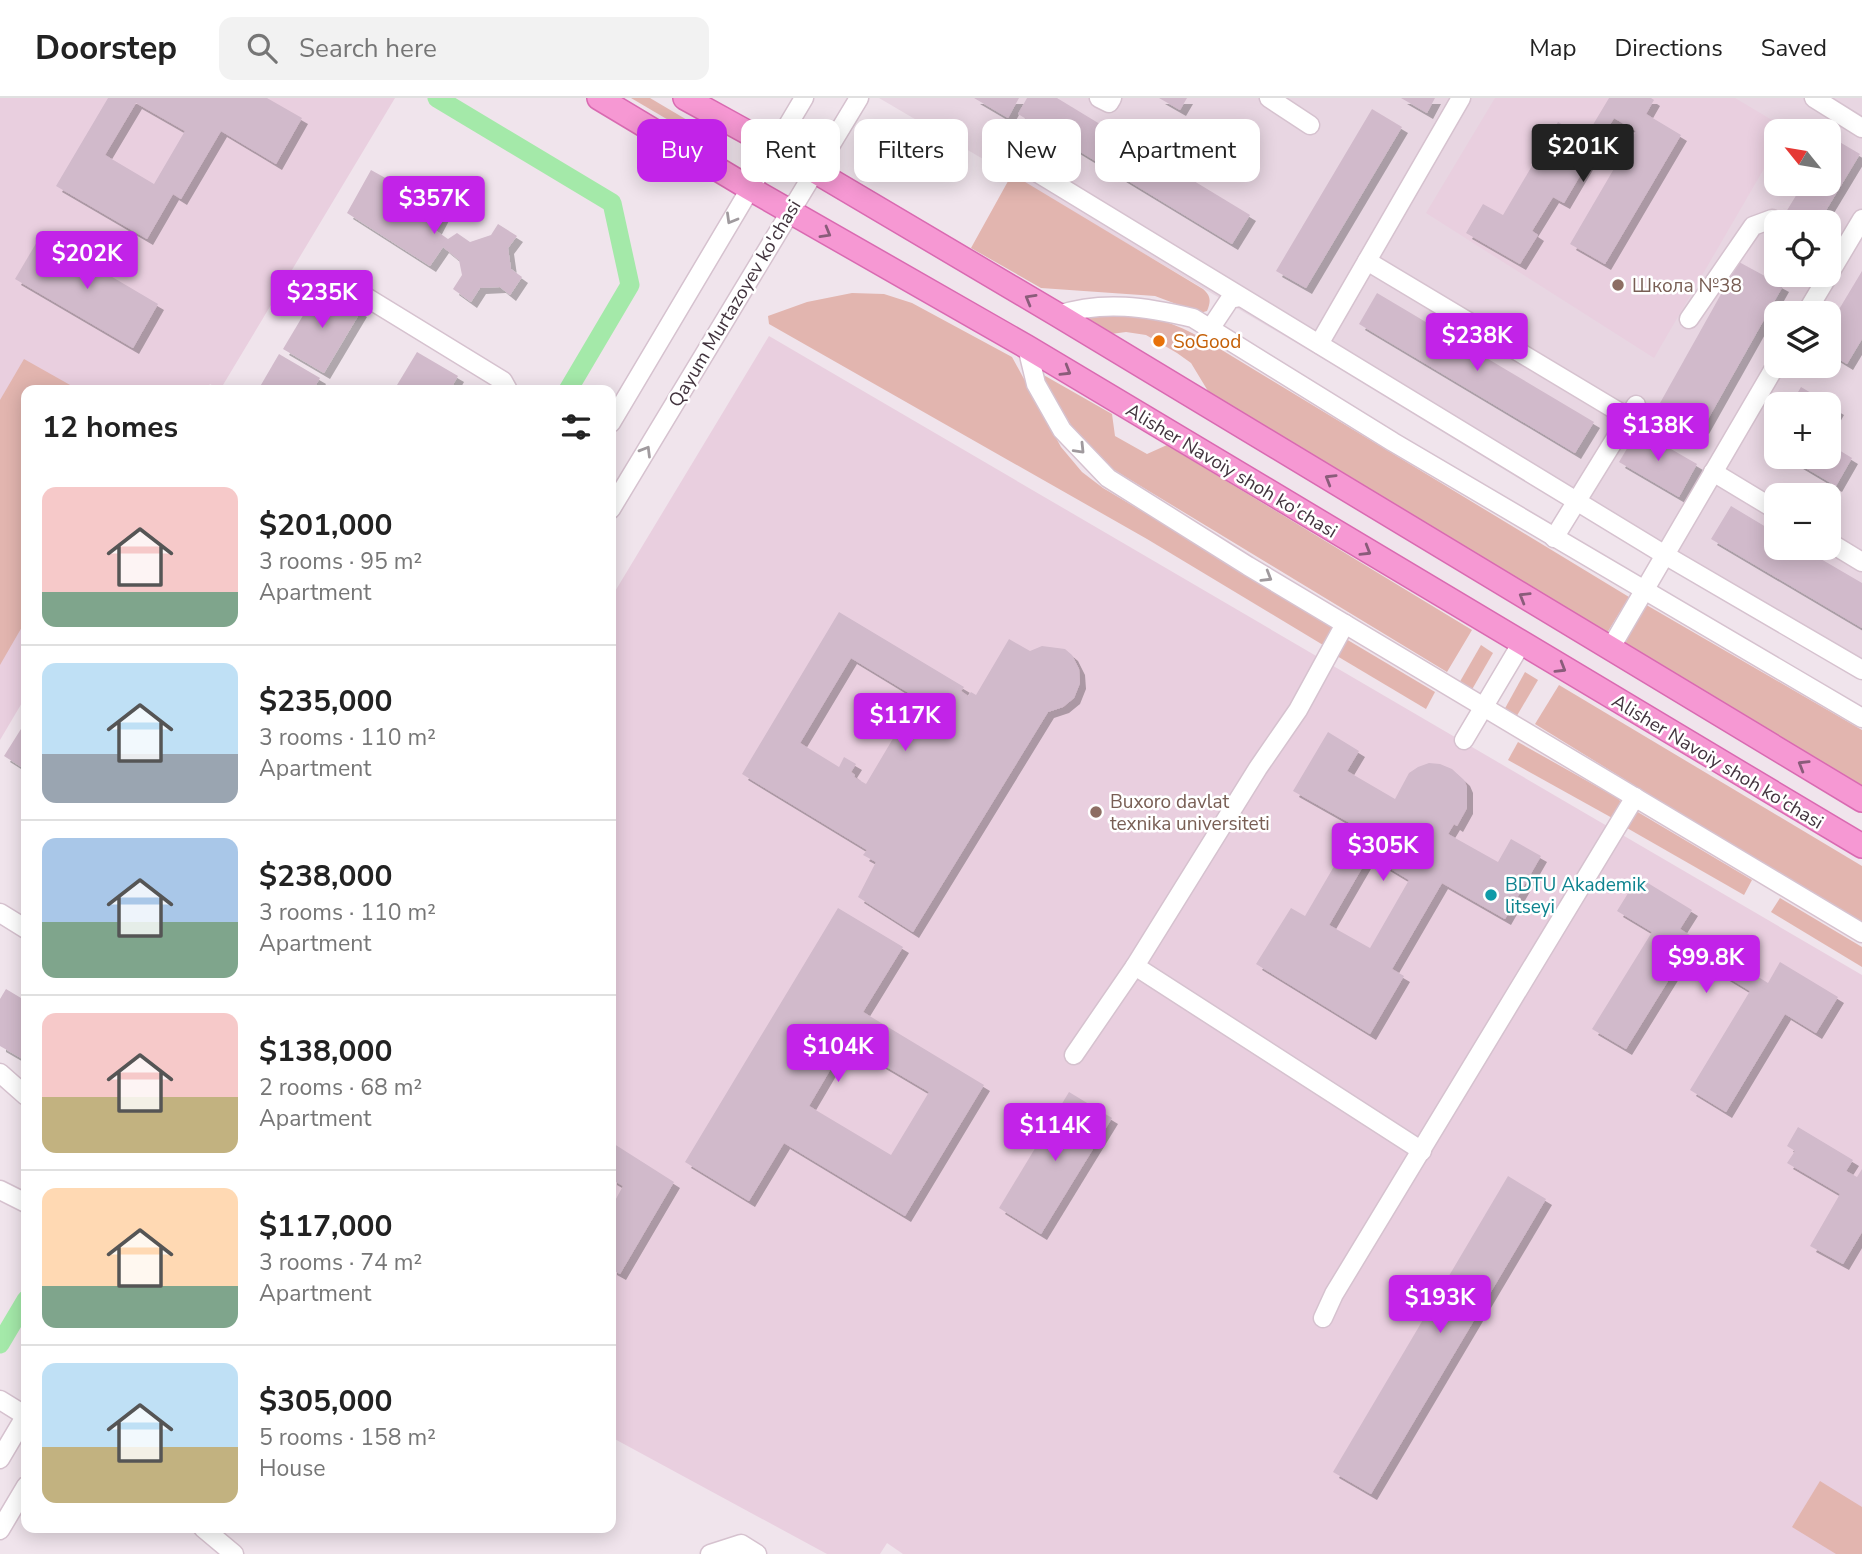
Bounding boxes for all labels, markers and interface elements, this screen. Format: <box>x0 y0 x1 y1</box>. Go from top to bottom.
search box <box>219 17 709 80</box>
text: Doorstep <box>35 26 177 71</box>
icon: search <box>243 29 281 67</box>
text: Search here <box>299 31 437 66</box>
text: Map <box>1529 32 1576 64</box>
text: Directions <box>1614 32 1723 64</box>
text: Saved <box>1761 32 1827 64</box>
chip: Buy <box>637 119 727 182</box>
chip: Rent <box>741 119 840 182</box>
chip: Filters <box>854 119 968 182</box>
chip: New <box>982 119 1081 182</box>
chip: Apartment <box>1095 119 1260 182</box>
north arrow <box>1764 119 1841 196</box>
map controls <box>1764 119 1841 560</box>
pin: $201K <box>1534 125 1632 184</box>
text: $201K <box>1548 131 1618 162</box>
pin: $357K <box>385 176 483 236</box>
text: $357K <box>399 183 469 214</box>
street label: Qayum Murtazoyev ko'chasi <box>663 195 807 412</box>
button: locate <box>1764 210 1841 287</box>
one-way arrow <box>726 212 739 225</box>
one-way arrow <box>819 225 832 238</box>
pin: $202K <box>38 232 136 291</box>
text: $202K <box>52 238 122 269</box>
pin: $235K <box>273 271 371 330</box>
place label: Школа №38 <box>1632 273 1742 299</box>
text: $235K <box>287 277 357 308</box>
marker: Школа №38 <box>1610 277 1626 293</box>
one-way arrow <box>1025 294 1037 307</box>
button: layers <box>1764 301 1841 378</box>
pin: $238K <box>1428 314 1526 373</box>
text: $238K <box>1442 320 1512 351</box>
place label: SoGood <box>1173 329 1241 355</box>
marker: SoGood <box>1151 333 1167 349</box>
one-way arrow <box>1058 362 1071 375</box>
button: + <box>1764 392 1841 469</box>
street label: Alisher Navoiy shoh ko'chasi <box>1121 397 1342 544</box>
pin: $138K <box>1609 404 1707 463</box>
text: 12 homes <box>42 407 178 448</box>
icon: filters <box>557 408 595 446</box>
text: $138K <box>1623 410 1693 441</box>
one-way arrow <box>1072 440 1085 453</box>
one-way arrow <box>637 445 650 458</box>
one-way arrow <box>1324 475 1337 488</box>
button: − <box>1764 483 1841 560</box>
text: $201,000 <box>259 505 392 546</box>
icon: home <box>98 515 182 599</box>
one-way arrow <box>1359 542 1372 555</box>
text: 3 rooms · 95 m² <box>259 546 422 577</box>
one-way arrow <box>1259 569 1272 582</box>
text: Apartment <box>259 577 371 608</box>
one-way arrow <box>1519 593 1532 606</box>
one-way arrow <box>1554 659 1567 672</box>
text: $235,000 <box>259 681 392 722</box>
street label: Alisher Navoiy shoh ko'chasi <box>1607 688 1828 835</box>
icon: home <box>98 691 182 775</box>
pin: $117K <box>856 694 954 753</box>
text: $117K <box>870 700 940 731</box>
text: 3 rooms · 110 m² <box>259 722 436 753</box>
text: Apartment <box>259 753 371 784</box>
one-way arrow <box>1798 760 1811 773</box>
place label: Buxoro davlat texnika universiteti <box>1110 789 1270 837</box>
marker: Buxoro davlat texnika universiteti <box>1088 804 1104 820</box>
pin: $305K <box>1334 824 1432 883</box>
text: $305K <box>1348 830 1418 861</box>
text: $238,000 <box>259 856 392 897</box>
icon: home <box>98 866 182 950</box>
place label: BDTU Akademik litseyi <box>1505 872 1646 920</box>
marker: BDTU Akademik litseyi <box>1483 887 1499 903</box>
text: 3 rooms · 110 m² <box>259 897 436 928</box>
text: Apartment <box>259 928 371 959</box>
pin: $99.8K <box>1649 936 1763 995</box>
text: $99.8K <box>1668 942 1744 973</box>
pin: $104K <box>789 1024 887 1084</box>
text: $138,000 <box>259 1031 392 1072</box>
text: $104K <box>803 1031 873 1062</box>
icon: home <box>98 1041 182 1125</box>
text: 2 rooms · 68 m² <box>259 1072 422 1103</box>
text: Apartment <box>259 1103 371 1134</box>
pin: $114K <box>1006 1104 1104 1163</box>
text: $114K <box>1020 1110 1090 1141</box>
text: $117,000 <box>259 1206 392 1247</box>
icon: home <box>98 1216 182 1300</box>
text: 3 rooms · 74 m² <box>259 1247 422 1278</box>
pin: $193K <box>1391 1276 1489 1335</box>
text: Apartment <box>259 1278 371 1309</box>
text: $193K <box>1405 1282 1475 1313</box>
text: $305,000 <box>259 1381 392 1422</box>
icon: home <box>98 1391 182 1475</box>
text: 5 rooms · 158 m² <box>259 1422 436 1453</box>
text: House <box>259 1453 326 1484</box>

